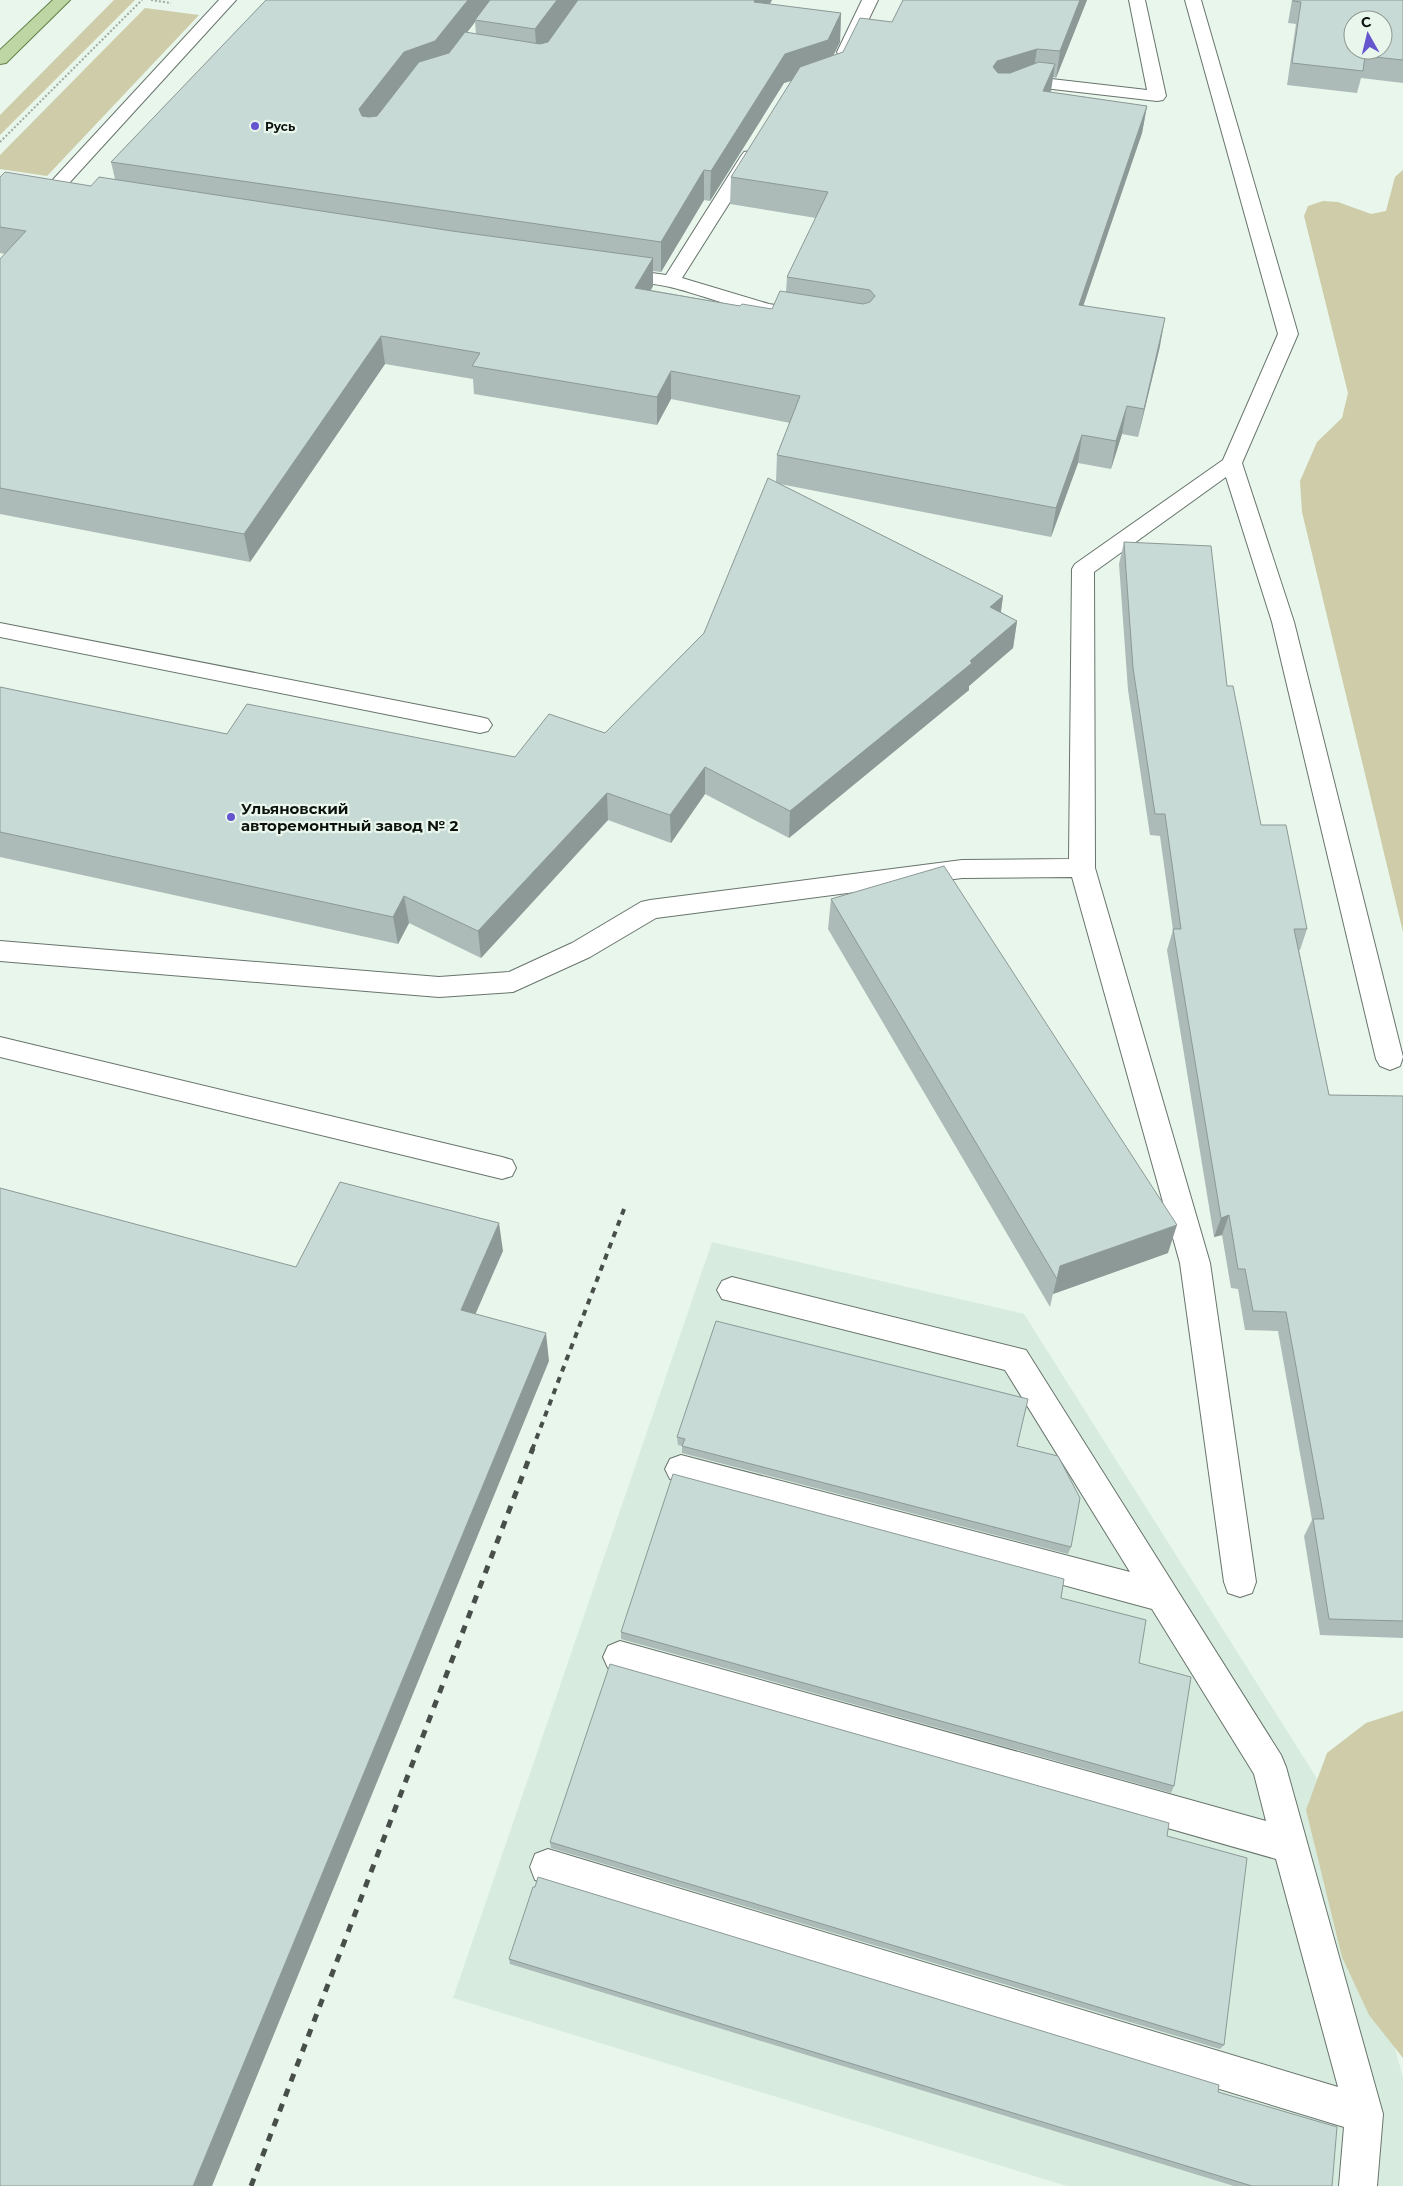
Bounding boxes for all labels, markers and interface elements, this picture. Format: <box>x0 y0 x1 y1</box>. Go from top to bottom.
north arrow <box>1343 10 1393 60</box>
text: С <box>1360 13 1372 32</box>
place label: Русь <box>265 119 295 134</box>
marker: Русь <box>249 120 261 132</box>
place label: Ульяновский авторемонтный завод № 2 <box>241 799 458 835</box>
marker: Ульяновский авторемонтный завод № 2 <box>225 811 237 823</box>

